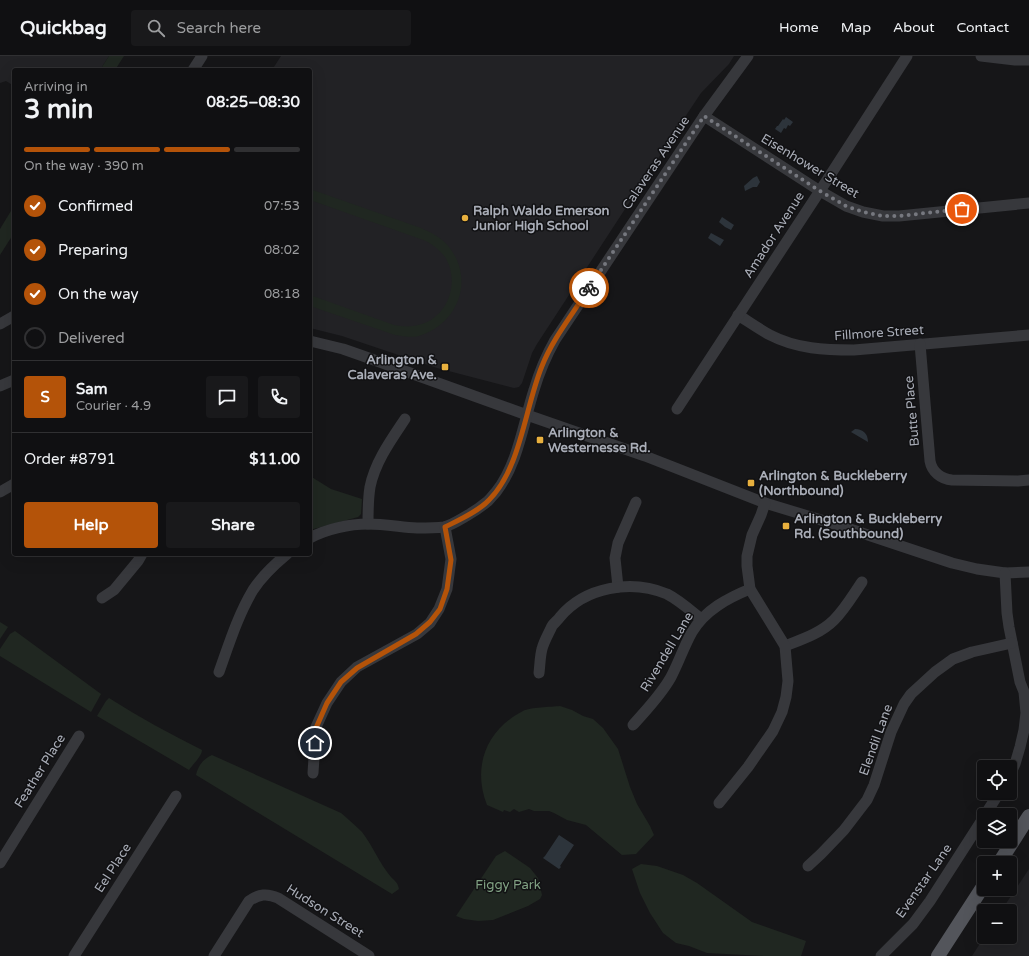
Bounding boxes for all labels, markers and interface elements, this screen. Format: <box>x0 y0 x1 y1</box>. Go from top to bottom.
search box <box>131 10 411 46</box>
text: Quickbag <box>20 17 107 39</box>
icon: search <box>145 17 167 39</box>
text: Search here <box>177 19 261 37</box>
text: Home <box>779 19 819 36</box>
text: Map <box>841 19 871 36</box>
text: About <box>893 19 935 36</box>
text: Contact <box>957 19 1009 36</box>
text: Arriving in <box>24 79 88 95</box>
text: 08:25–08:30 <box>207 93 300 111</box>
text: 3 min <box>24 94 93 125</box>
street label: Calaveras Avenue <box>619 113 693 213</box>
street label: Eisenhower Street <box>758 130 862 202</box>
text: On the way · 390 m <box>24 158 144 174</box>
street label: Amador Avenue <box>740 189 808 281</box>
pin <box>945 192 979 226</box>
icon: check <box>24 195 46 217</box>
text: Confirmed <box>58 197 133 215</box>
text: 07:53 <box>264 198 300 214</box>
icon: bag <box>951 198 973 220</box>
place label: Ralph Waldo Emerson Junior High School <box>472 203 610 234</box>
marker: Ralph Waldo Emerson Junior High School <box>460 213 470 223</box>
icon: check <box>24 239 46 261</box>
text: Preparing <box>58 241 128 259</box>
text: 08:02 <box>264 242 300 258</box>
courier <box>569 268 609 308</box>
icon: bike <box>578 277 600 299</box>
icon: check <box>24 283 46 305</box>
text: On the way <box>58 285 138 303</box>
text: 08:18 <box>264 286 300 302</box>
street label: Fillmore Street <box>834 322 924 344</box>
text: Delivered <box>58 329 125 347</box>
place label: Arlington & Calaveras Ave. <box>347 352 437 383</box>
marker: Arlington & Calaveras Ave. <box>440 362 450 372</box>
street label: Butte Place <box>901 375 923 447</box>
button: chat <box>206 376 248 418</box>
button: phone <box>258 376 300 418</box>
text: Sam <box>76 380 107 398</box>
text: S <box>40 388 50 406</box>
text: Courier · 4.9 <box>76 398 151 414</box>
place label: Arlington & Westernesse Rd. <box>548 425 651 456</box>
marker: Arlington & Westernesse Rd. <box>535 435 545 445</box>
text: Order #8791 <box>24 450 116 468</box>
text: $11.00 <box>249 450 300 468</box>
place label: Arlington & Buckleberry (Northbound) <box>759 468 907 499</box>
marker: Arlington & Buckleberry (Northbound) <box>746 478 756 488</box>
button: Help <box>24 502 158 548</box>
button: Share <box>166 502 300 548</box>
place label: Arlington & Buckleberry Rd. (Southbound) <box>794 511 942 542</box>
marker: Arlington & Buckleberry Rd. (Southbound) <box>781 521 791 531</box>
street label: Rivendell Lane <box>637 609 697 695</box>
street label: Elendil Lane <box>856 702 896 778</box>
pin <box>298 726 332 760</box>
street label: Feather Place <box>11 731 69 811</box>
icon: home <box>304 732 326 754</box>
map controls <box>977 760 1017 944</box>
button: locate <box>977 760 1017 800</box>
button: layers <box>977 808 1017 848</box>
street label: Eel Place <box>91 840 135 896</box>
street label: Evenstar Lane <box>892 841 956 921</box>
button: + <box>977 856 1017 896</box>
park label: Figgy Park <box>475 877 541 893</box>
street label: Hudson Street <box>283 881 367 941</box>
button: − <box>977 904 1017 944</box>

